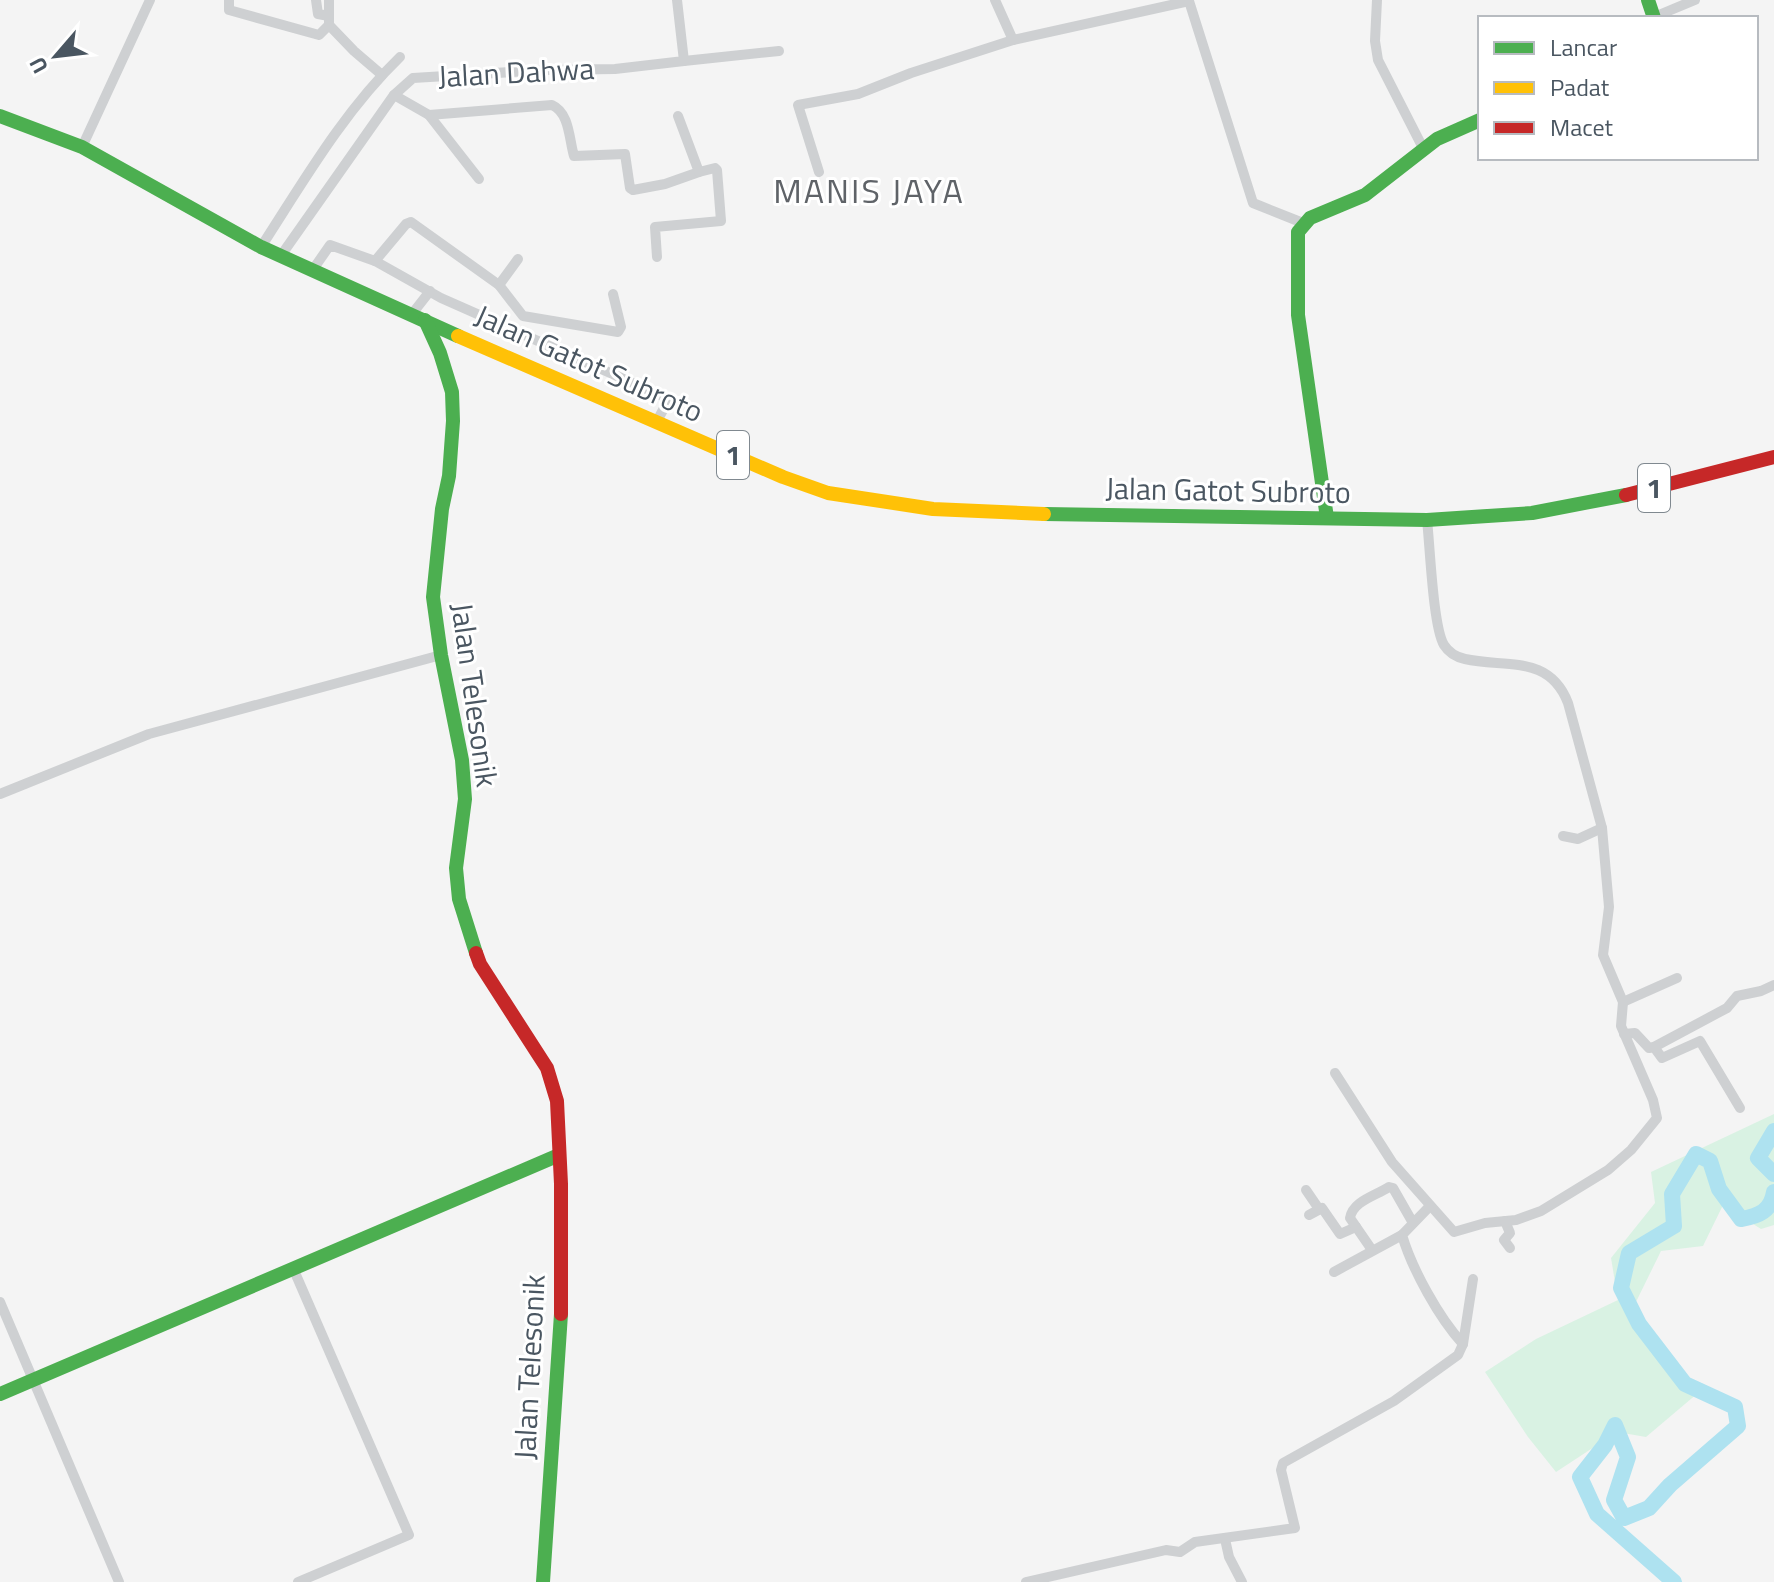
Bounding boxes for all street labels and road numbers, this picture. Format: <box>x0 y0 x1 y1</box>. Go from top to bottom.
street label: Jalan Dahwa <box>437 45 595 99</box>
street label: Jalan Gatot Subroto <box>468 292 711 434</box>
road number: 1 <box>717 431 749 479</box>
road number: 1 <box>1638 464 1670 512</box>
street label: Jalan Gatot Subroto <box>1105 465 1351 515</box>
street label: Jalan Telesonik <box>439 600 511 790</box>
street label: Jalan Telesonik <box>501 1273 557 1461</box>

